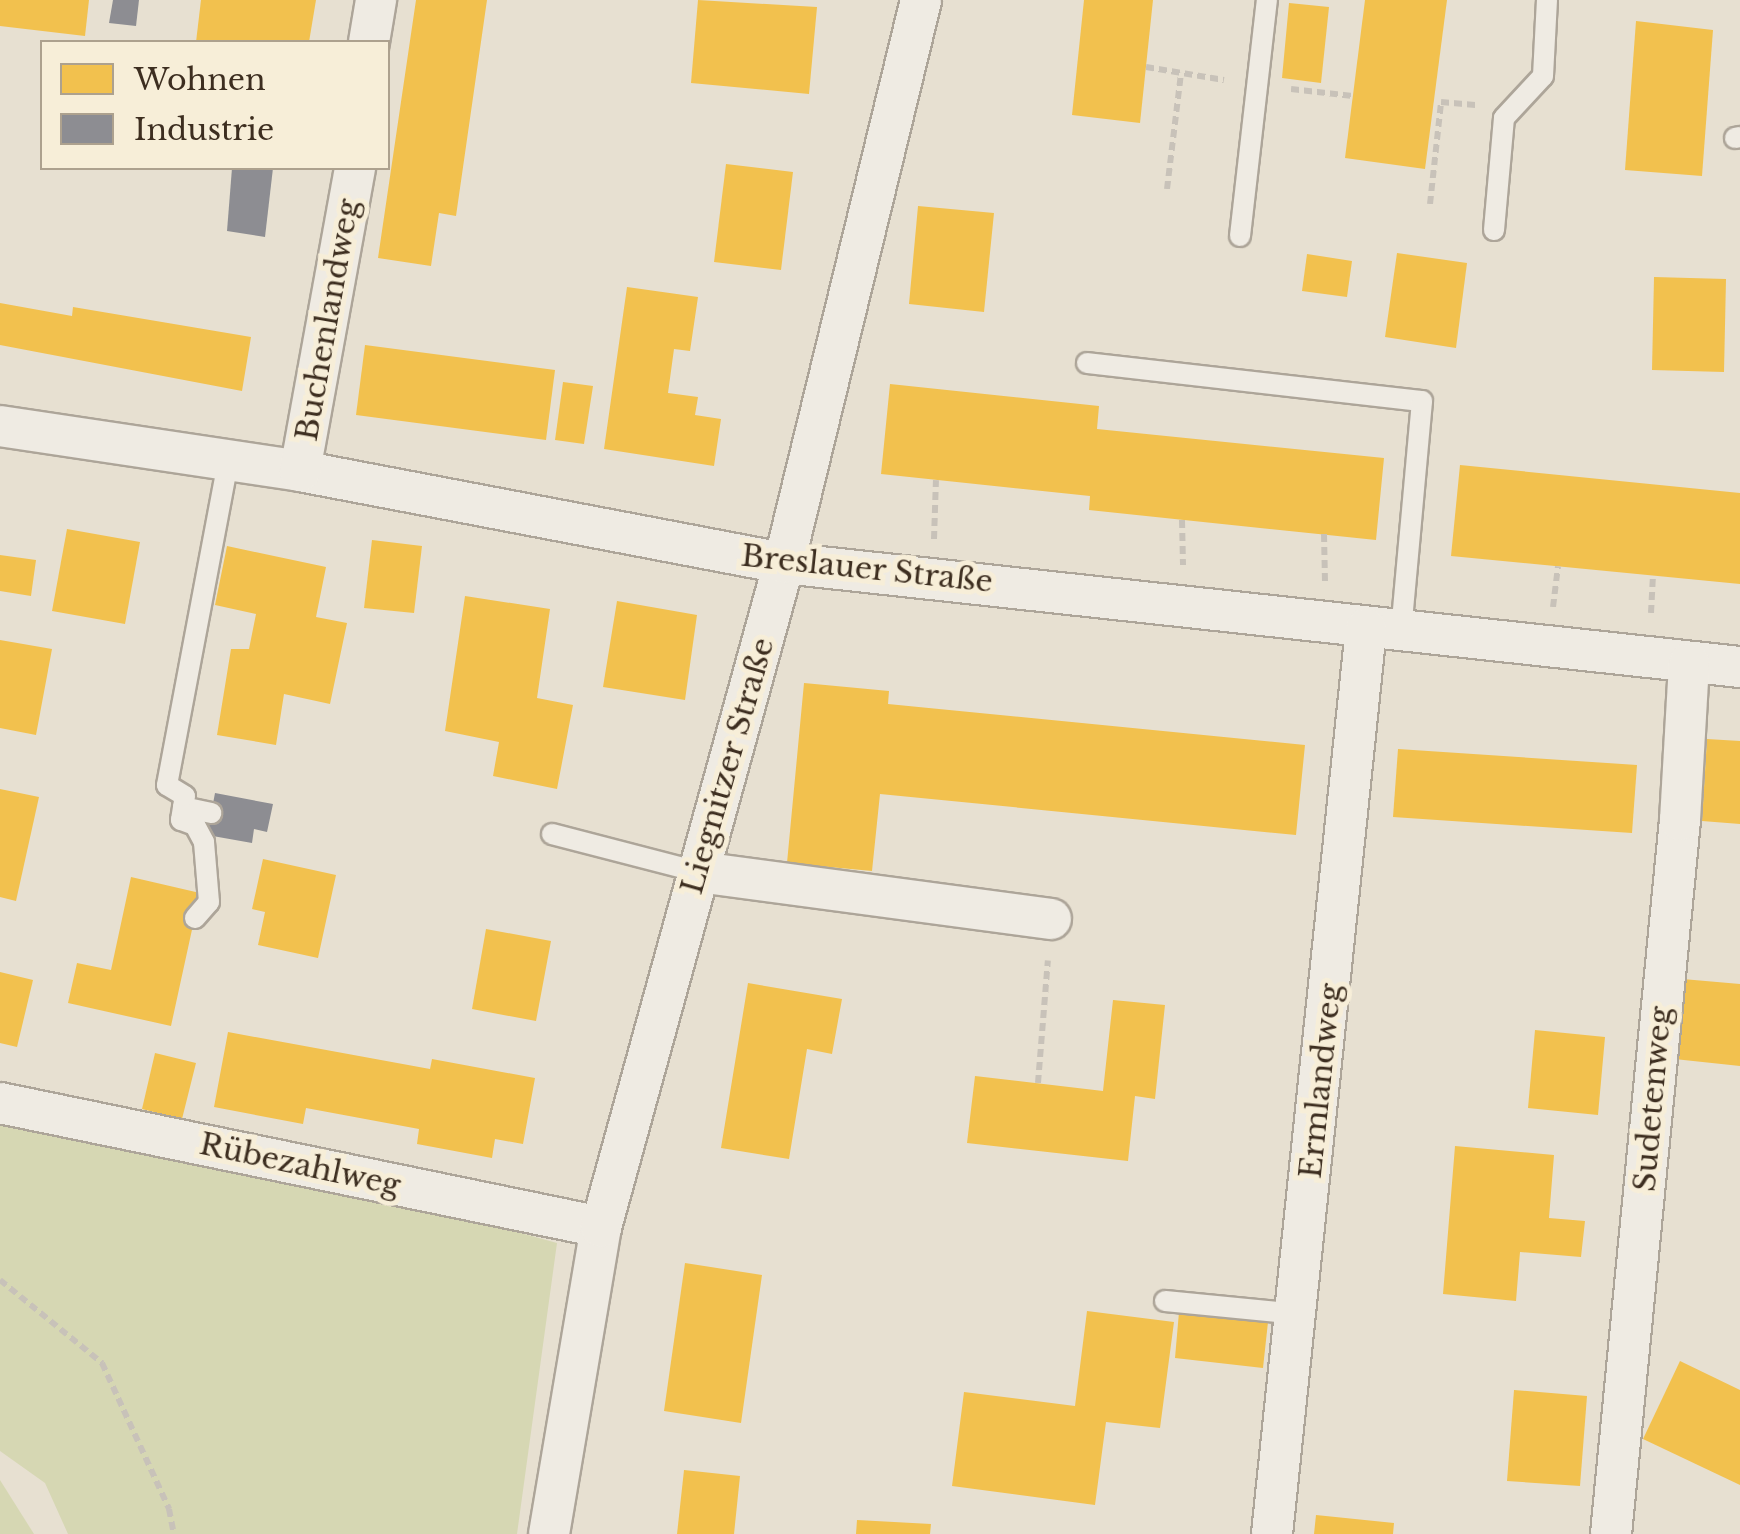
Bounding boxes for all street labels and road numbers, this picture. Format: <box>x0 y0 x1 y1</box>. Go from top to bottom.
street label: Buchenlandweg <box>289 196 367 444</box>
street label: Breslauer Straße <box>739 538 995 600</box>
street label: Liegnitzer Straße <box>674 633 782 899</box>
street label: Ermlandweg <box>1293 982 1349 1180</box>
street label: Sudetenweg <box>1627 1005 1679 1193</box>
street label: Rübezahlweg <box>196 1126 404 1204</box>

